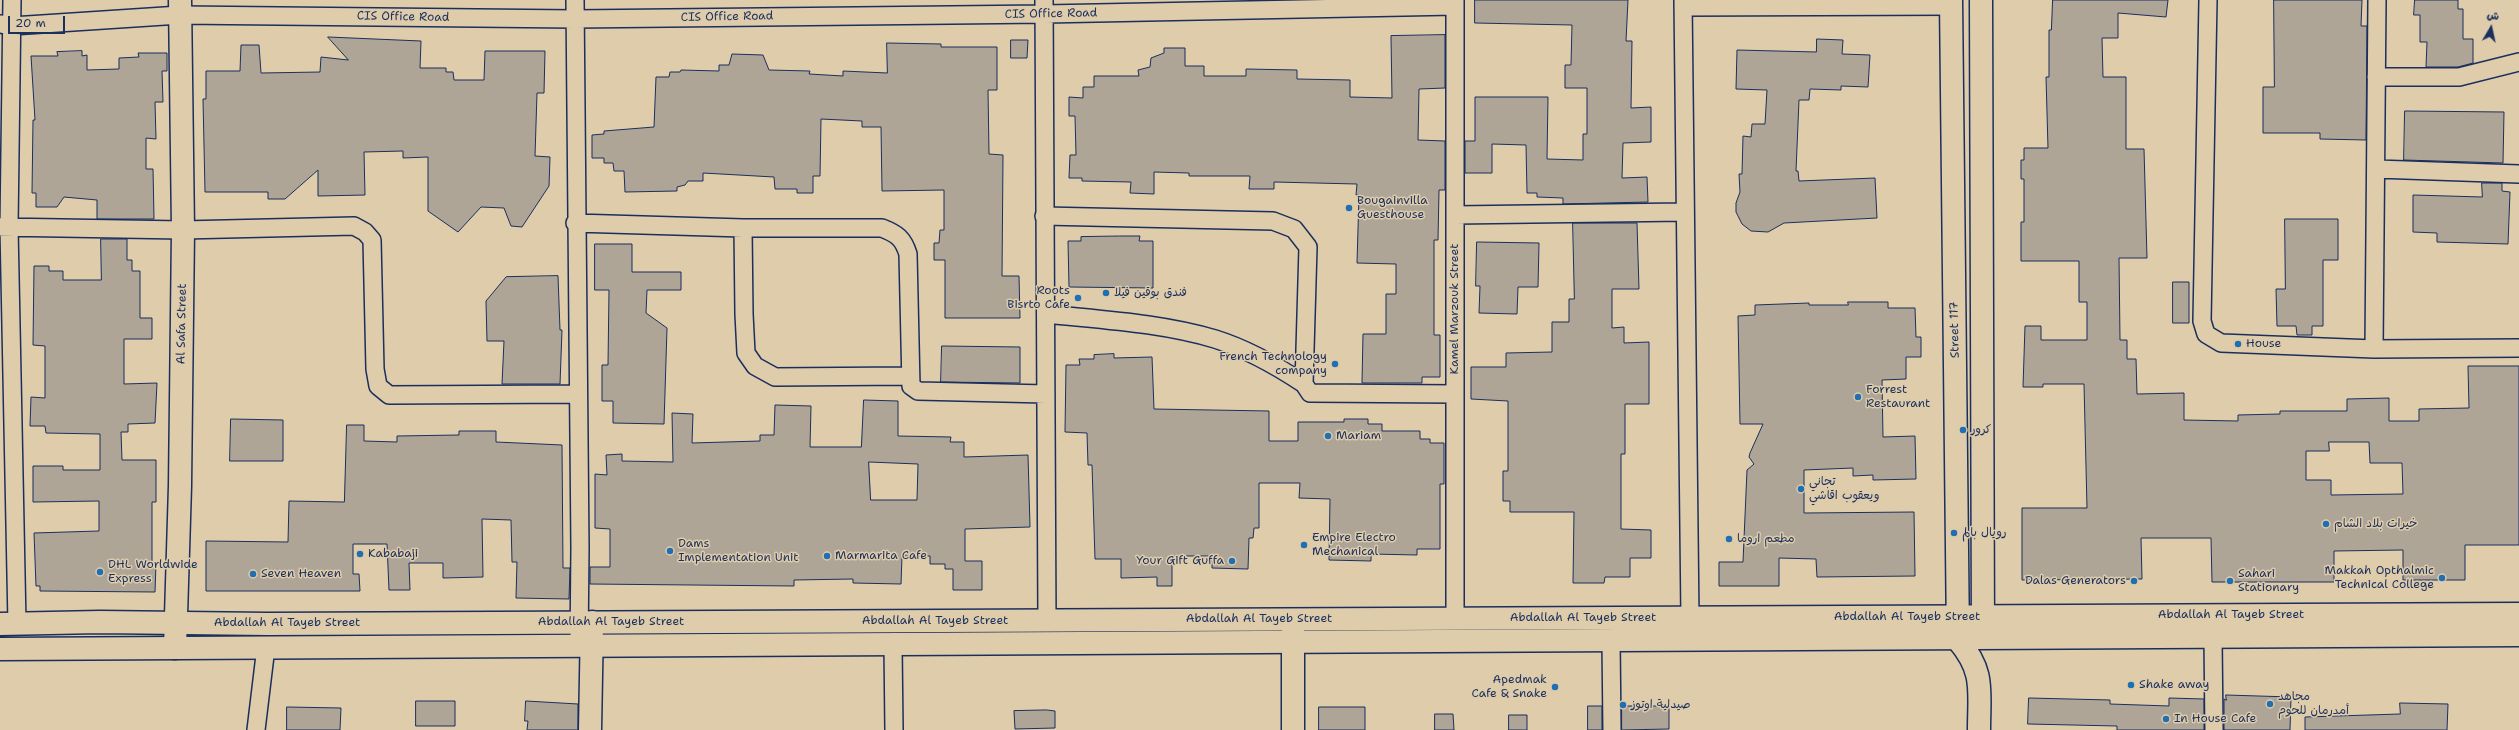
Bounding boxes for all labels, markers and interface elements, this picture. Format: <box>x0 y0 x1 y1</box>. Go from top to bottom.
street label: CIS Office Road <box>1005 6 1097 22</box>
text: ش <box>2486 7 2500 24</box>
scale bar <box>10 8 67 34</box>
north arrow <box>2471 8 2511 48</box>
street label: CIS Office Road <box>357 9 449 25</box>
street label: CIS Office Road <box>681 9 773 25</box>
text: 20 m <box>15 15 46 31</box>
place label: Bougainvilla Guesthouse <box>1357 194 1428 222</box>
marker: Bougainvilla Guesthouse <box>1344 203 1354 213</box>
street label: Kamel Marzouk Street <box>1448 244 1462 374</box>
street label: Al Safa Street <box>174 283 190 365</box>
place label: Roots Bisrto Cafe <box>1007 284 1070 312</box>
place label: فندق بوقين فيلا <box>1114 286 1187 300</box>
marker: فندق بوقين فيلا <box>1101 288 1111 298</box>
marker: Roots Bisrto Cafe <box>1073 293 1083 303</box>
street label: Street 117 <box>1947 301 1963 359</box>
place label: House <box>2246 337 2281 351</box>
marker: House <box>2233 339 2243 349</box>
place label: French Technology company <box>1219 350 1327 378</box>
marker: French Technology company <box>1330 359 1340 369</box>
place label: Forrest Restaurant <box>1866 383 1930 411</box>
marker: Forrest Restaurant <box>1853 392 1863 402</box>
place label: كرور <box>1971 423 1991 437</box>
marker: كرور <box>1958 425 1968 435</box>
place label: Mariam <box>1336 429 1381 443</box>
marker: Mariam <box>1323 431 1333 441</box>
place label: تجاني ويعقوب اقاشي <box>1809 475 1879 503</box>
marker: تجاني ويعقوب اقاشي <box>1796 484 1806 494</box>
place label: خيرات بلاد الشام <box>2334 517 2417 531</box>
marker: خيرات بلاد الشام <box>2321 519 2331 529</box>
place label: رويال بالم <box>1962 526 2007 540</box>
marker: رويال بالم <box>1949 528 1959 538</box>
place label: Empire Electro Mechanical <box>1312 531 1396 559</box>
place label: مطعم اروما <box>1737 532 1795 546</box>
marker: مطعم اروما <box>1724 534 1734 544</box>
place label: Dams Implementation Unit <box>678 537 799 565</box>
marker: Empire Electro Mechanical <box>1299 540 1309 550</box>
marker: Dams Implementation Unit <box>665 546 675 556</box>
place label: Kababaji <box>368 547 418 561</box>
marker: Kababaji <box>355 549 365 559</box>
place label: Marmarita Cafe <box>835 549 927 563</box>
marker: Marmarita Cafe <box>822 551 832 561</box>
place label: Your Gift Guffa <box>1136 554 1224 568</box>
marker: Your Gift Guffa <box>1227 556 1237 566</box>
place label: DHL Worldwide Express <box>108 558 198 586</box>
place label: Makkah Opthalmic Technical College <box>2325 564 2434 592</box>
marker: DHL Worldwide Express <box>95 567 105 577</box>
place label: Seven Heaven <box>261 567 341 581</box>
place label: Sahari Stationary <box>2238 567 2299 595</box>
marker: Seven Heaven <box>248 569 258 579</box>
marker: Makkah Opthalmic Technical College <box>2437 573 2447 583</box>
place label: Dalas Generators <box>2025 574 2126 588</box>
marker: Dalas Generators <box>2129 576 2139 586</box>
marker: Sahari Stationary <box>2225 576 2235 586</box>
street label: Abdallah Al Tayeb Street <box>2158 608 2304 622</box>
street label: Abdallah Al Tayeb Street <box>1834 610 1980 624</box>
street label: Abdallah Al Tayeb Street <box>1510 611 1656 625</box>
street label: Abdallah Al Tayeb Street <box>1186 612 1332 626</box>
street label: Abdallah Al Tayeb Street <box>862 614 1008 628</box>
street label: Abdallah Al Tayeb Street <box>538 615 684 629</box>
street label: Abdallah Al Tayeb Street <box>214 616 360 630</box>
place label: Apedmak Cafe & Snake <box>1472 673 1547 701</box>
place label: Shake away <box>2139 678 2209 692</box>
marker: Shake away <box>2126 680 2136 690</box>
marker: Apedmak Cafe & Snake <box>1550 682 1560 692</box>
place label: مجاهد أمدرمان للحوم <box>2278 690 2349 718</box>
place label: صيدلية اوتوز <box>1631 698 1691 712</box>
marker: مجاهد أمدرمان للحوم <box>2265 699 2275 709</box>
marker: صيدلية اوتوز <box>1618 700 1628 710</box>
place label: In House Cafe <box>2174 712 2256 726</box>
marker: In House Cafe <box>2161 714 2171 724</box>

